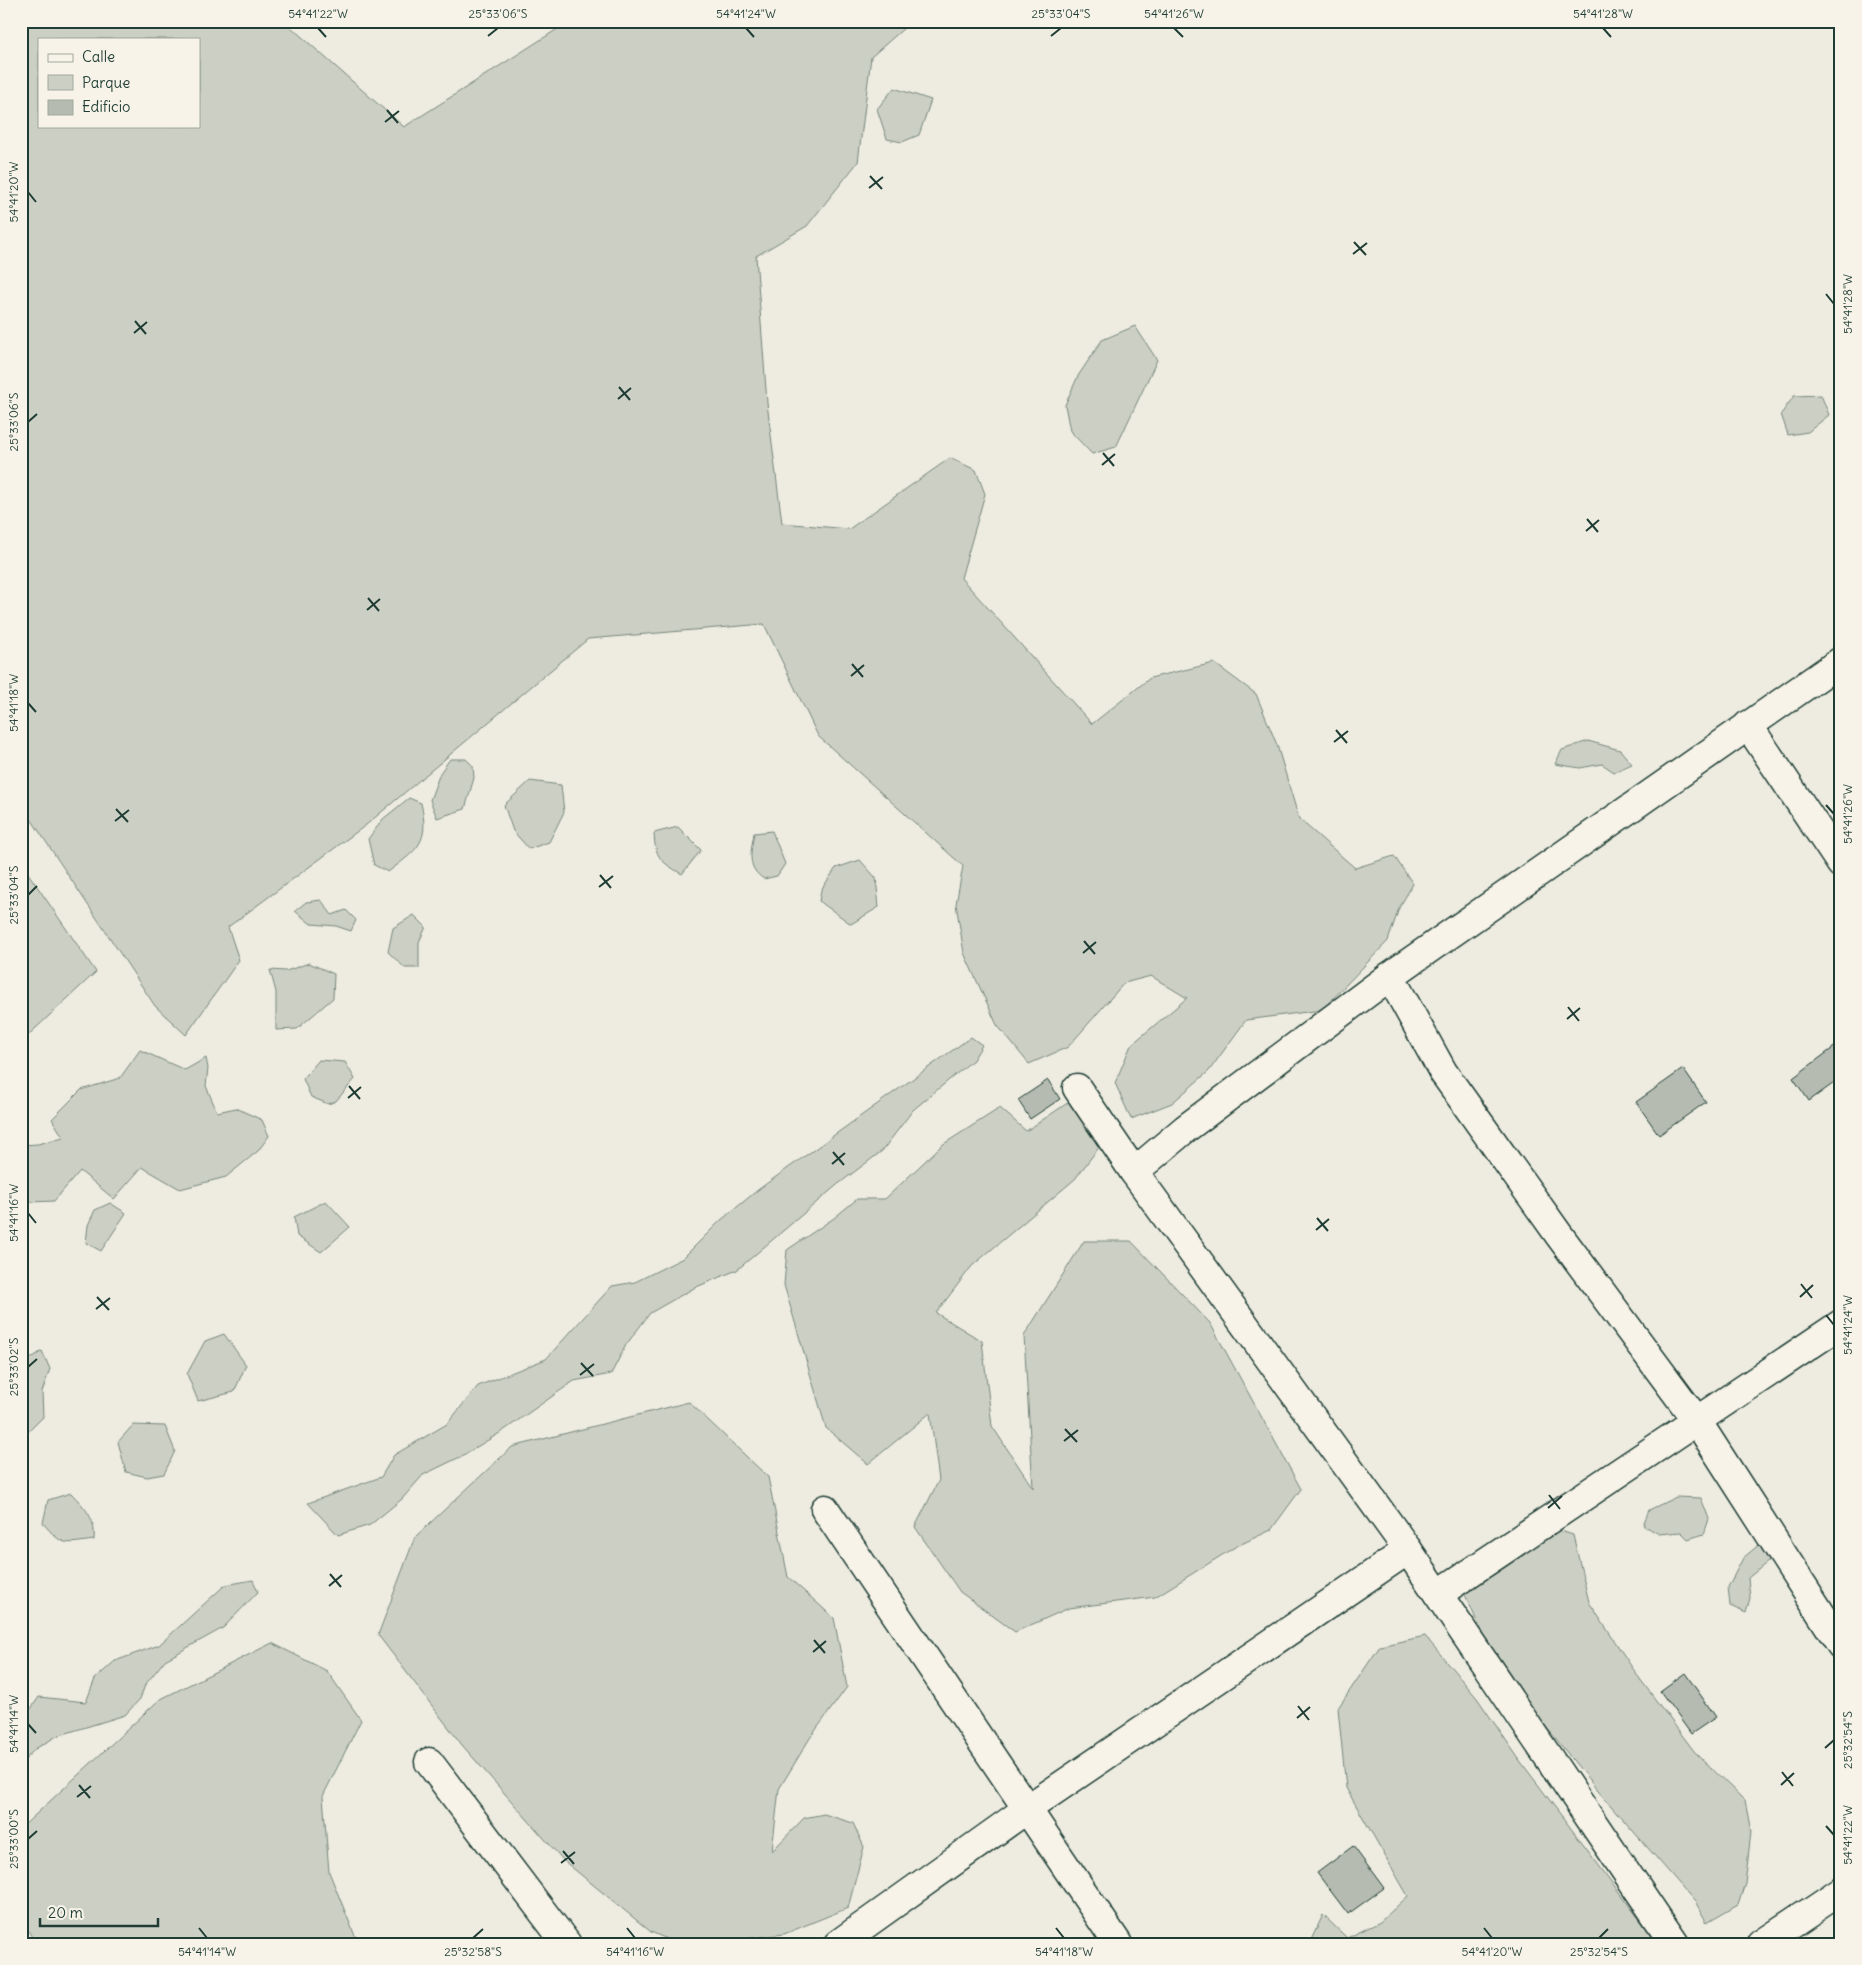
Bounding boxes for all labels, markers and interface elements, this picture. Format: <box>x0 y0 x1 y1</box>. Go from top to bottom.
text: 54°41'22"W <box>288 6 348 21</box>
text: 25°33'06"S <box>469 6 528 21</box>
text: 54°41'24"W <box>716 6 776 21</box>
text: 25°33'04"S <box>1031 6 1091 21</box>
text: 54°41'26"W <box>1144 6 1204 21</box>
text: 54°41'28"W <box>1573 6 1633 21</box>
legend <box>38 38 200 128</box>
text: Calle <box>82 47 115 66</box>
text: Parque <box>82 73 130 92</box>
text: Edificio <box>82 97 130 116</box>
text: 54°41'20"W <box>6 161 21 222</box>
text: 54°41'28"W <box>1840 274 1855 334</box>
text: 25°33'06"S <box>6 392 21 452</box>
text: 54°41'18"W <box>6 674 21 732</box>
text: 54°41'26"W <box>1840 784 1855 844</box>
text: 25°33'04"S <box>6 865 21 925</box>
text: 54°41'16"W <box>6 1184 21 1242</box>
text: 54°41'24"W <box>1840 1295 1855 1355</box>
text: 25°33'02"S <box>6 1337 21 1396</box>
text: 54°41'14"W <box>6 1695 21 1753</box>
text: 25°32'54"S <box>1840 1711 1855 1769</box>
text: 54°41'22"W <box>1840 1805 1855 1865</box>
text: 25°33'00"S <box>6 1809 21 1869</box>
scale bar <box>40 1895 158 1927</box>
text: 20 m <box>48 1903 83 1922</box>
text: 54°41'14"W <box>178 1944 236 1959</box>
text: 25°32'58"S <box>444 1944 502 1959</box>
text: 54°41'16"W <box>606 1944 664 1959</box>
text: 54°41'18"W <box>1035 1944 1093 1959</box>
text: 54°41'20"W <box>1462 1944 1523 1959</box>
text: 25°32'54"S <box>1570 1944 1628 1959</box>

